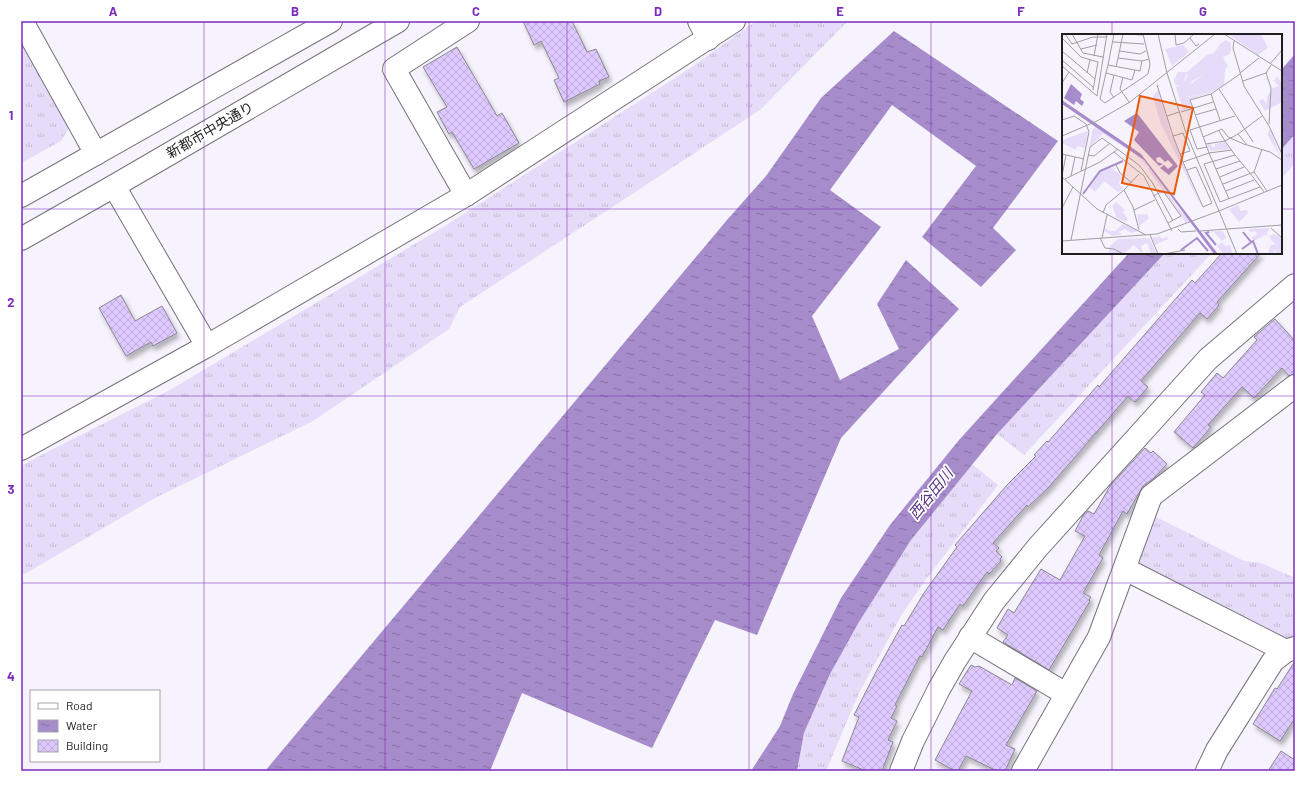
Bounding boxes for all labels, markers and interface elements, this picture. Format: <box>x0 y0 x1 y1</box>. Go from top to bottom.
text: A <box>109 3 118 19</box>
text: B <box>291 3 299 19</box>
text: C <box>472 3 480 19</box>
text: D <box>654 3 662 19</box>
text: E <box>836 3 844 19</box>
text: F <box>1017 3 1025 19</box>
text: G <box>1199 3 1207 19</box>
inset map <box>1062 34 1282 254</box>
street label: 新都市中央通り <box>163 98 256 161</box>
text: 1 <box>9 107 13 123</box>
text: 2 <box>7 294 15 310</box>
water label: 西谷田川 <box>904 463 957 522</box>
text: 3 <box>7 481 15 497</box>
text: 4 <box>7 668 15 684</box>
legend <box>30 690 160 762</box>
text: Road <box>66 698 93 712</box>
text: Water <box>66 718 98 732</box>
text: Building <box>66 738 108 752</box>

